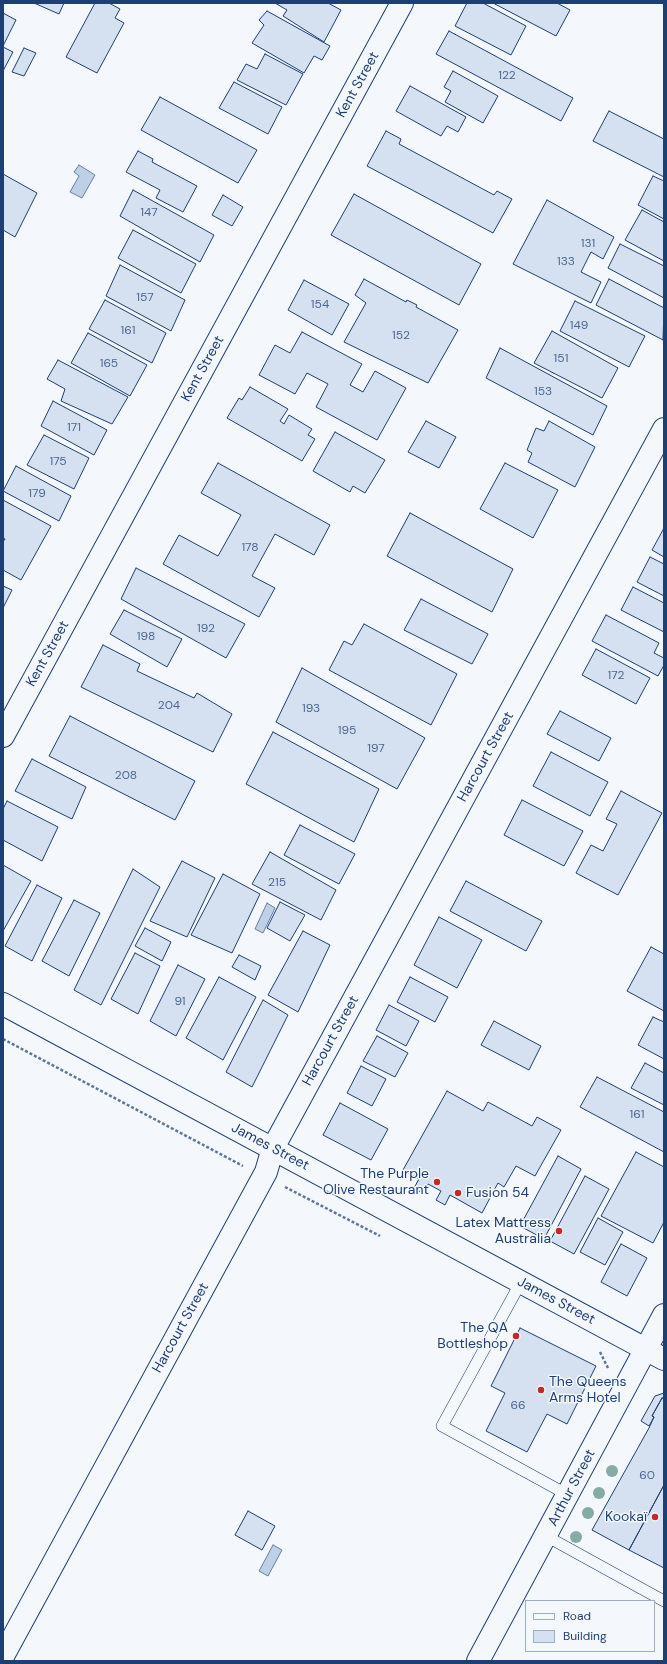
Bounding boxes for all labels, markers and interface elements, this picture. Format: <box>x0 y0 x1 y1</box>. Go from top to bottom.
street label: Kent Street <box>333 49 383 121</box>
house number: 122 <box>498 69 516 83</box>
house number: 147 <box>140 206 158 220</box>
house number: 131 <box>581 237 595 251</box>
house number: 133 <box>557 255 575 269</box>
house number: 157 <box>136 291 154 305</box>
house number: 154 <box>311 298 329 312</box>
house number: 149 <box>570 319 588 333</box>
house number: 161 <box>120 324 136 338</box>
house number: 152 <box>392 329 410 343</box>
street label: Kent Street <box>178 333 228 405</box>
house number: 151 <box>554 352 568 366</box>
house number: 165 <box>100 357 118 371</box>
house number: 153 <box>534 385 552 399</box>
house number: 171 <box>67 421 81 435</box>
house number: 175 <box>49 455 67 469</box>
house number: 179 <box>28 487 46 501</box>
house number: 178 <box>241 541 259 555</box>
street label: Kent Street <box>23 618 73 690</box>
house number: 192 <box>197 622 215 636</box>
house number: 198 <box>137 630 155 644</box>
house number: 172 <box>608 669 624 683</box>
house number: 204 <box>158 699 180 713</box>
house number: 193 <box>302 702 320 716</box>
street label: Harcourt Street <box>454 709 518 805</box>
house number: 195 <box>338 724 356 738</box>
house number: 197 <box>367 742 385 756</box>
house number: 208 <box>115 769 137 783</box>
house number: 215 <box>268 876 286 890</box>
street label: Harcourt Street <box>299 993 363 1089</box>
house number: 91 <box>174 995 186 1009</box>
house number: 161 <box>629 1108 645 1122</box>
street label: James Street <box>228 1120 312 1174</box>
place label: The Purple Olive Restaurant <box>323 1166 429 1198</box>
marker: The Purple Olive Restaurant <box>432 1177 442 1187</box>
place label: Fusion 54 <box>466 1185 529 1201</box>
marker: Fusion 54 <box>453 1188 463 1198</box>
place label: Latex Mattress Australia <box>456 1215 551 1248</box>
marker: Latex Mattress Australia <box>554 1226 564 1236</box>
street label: James Street <box>514 1274 598 1328</box>
street label: Harcourt Street <box>149 1280 213 1376</box>
place label: The QA Bottleshop <box>437 1320 508 1352</box>
marker: The QA Bottleshop <box>511 1331 521 1341</box>
place label: The Queens Arms Hotel <box>549 1374 626 1406</box>
marker: The Queens Arms Hotel <box>536 1385 546 1395</box>
house number: 66 <box>510 1399 526 1413</box>
street label: Arthur Street <box>545 1447 599 1529</box>
house number: 60 <box>639 1469 655 1483</box>
place label: Kookaï <box>605 1509 647 1525</box>
marker: Kookaï <box>650 1512 660 1522</box>
legend <box>525 1600 655 1652</box>
text: Road <box>563 1608 591 1624</box>
text: Building <box>563 1628 607 1644</box>

